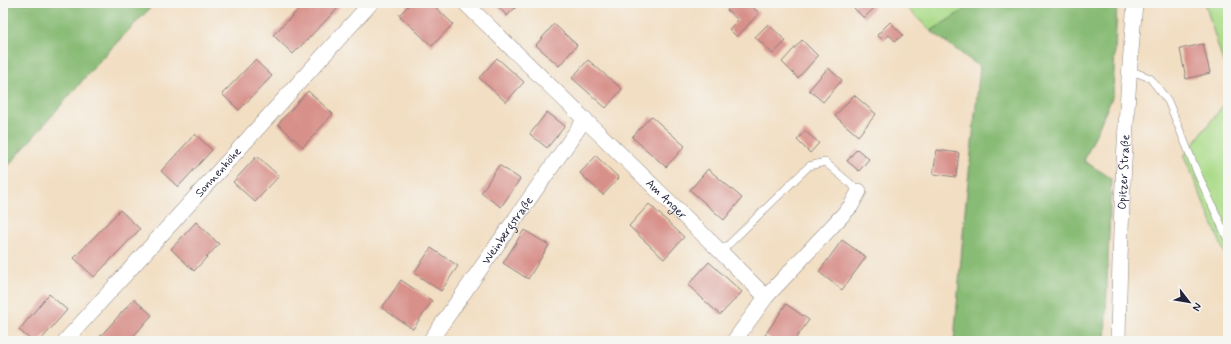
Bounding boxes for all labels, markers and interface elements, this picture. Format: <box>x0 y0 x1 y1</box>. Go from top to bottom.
street label: Opitzer Straße <box>1115 134 1134 210</box>
street label: Sonnenhöhe <box>192 144 246 201</box>
street label: Am Anger <box>642 176 690 223</box>
street label: Weinbergstraße <box>479 194 537 268</box>
north arrow <box>1169 282 1209 322</box>
text: N <box>1189 300 1205 313</box>

